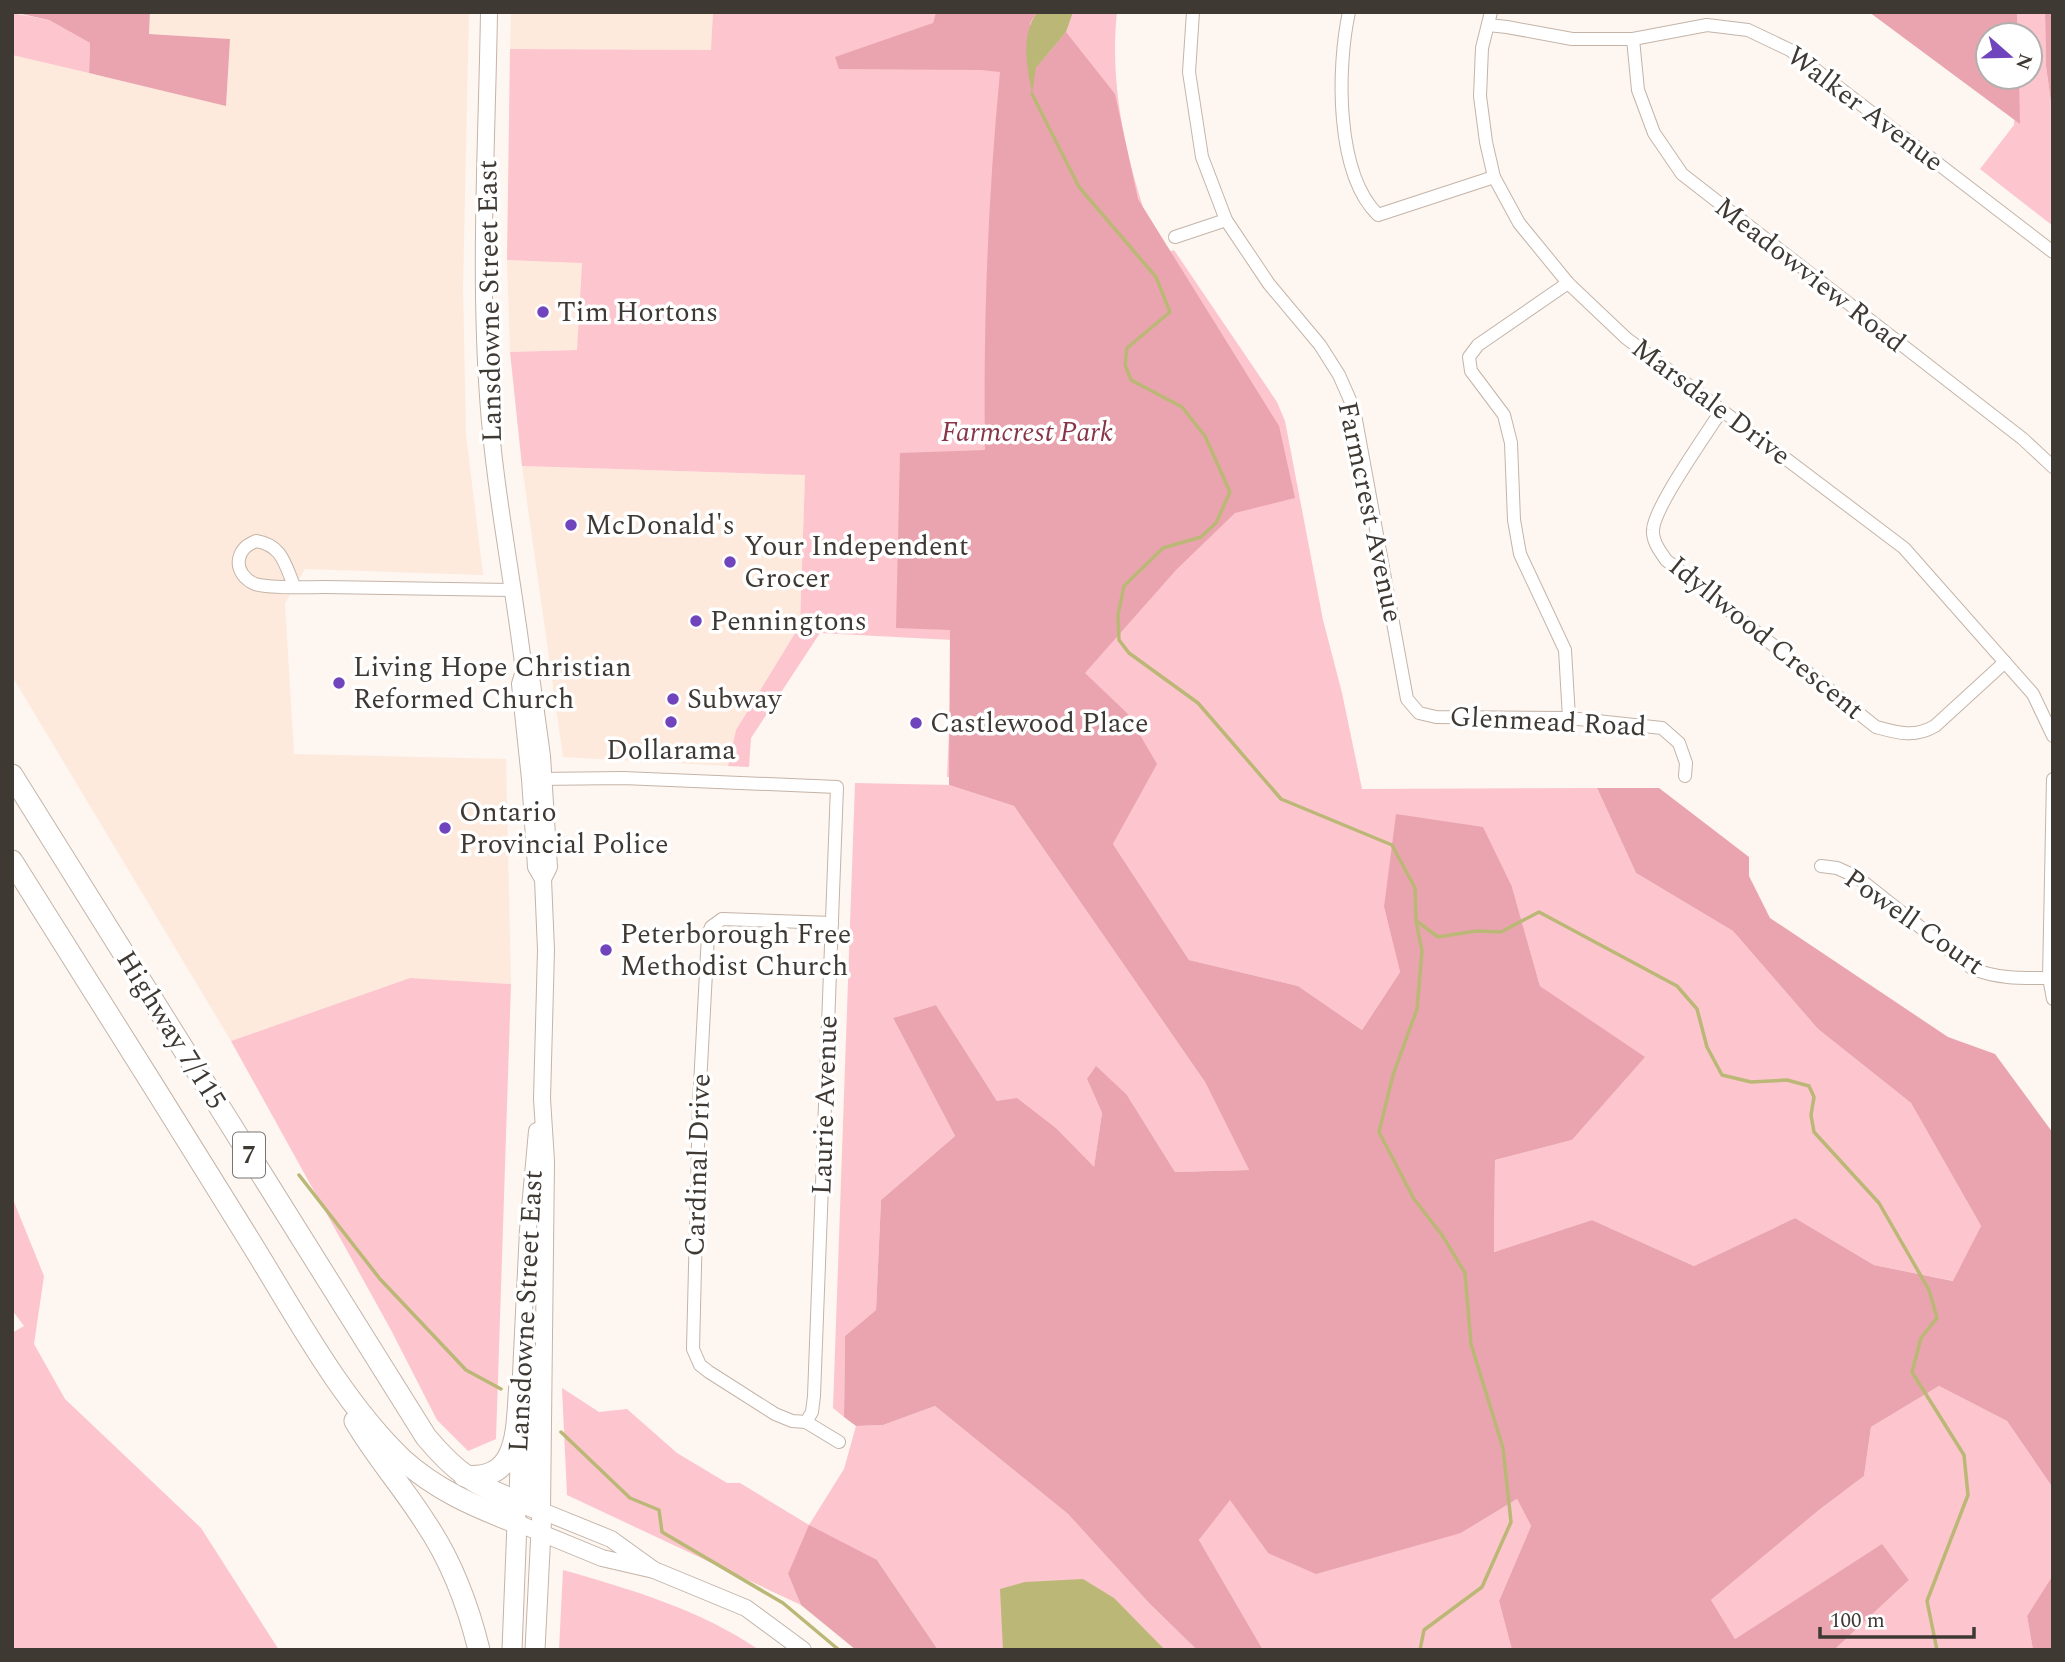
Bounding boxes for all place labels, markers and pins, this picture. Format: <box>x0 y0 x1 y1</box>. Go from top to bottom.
place label: Tim Hortons <box>557 291 718 334</box>
marker: Tim Hortons <box>535 304 551 320</box>
place label: McDonald's <box>585 504 735 547</box>
marker: McDonald's <box>563 517 579 533</box>
place label: Your Independent Grocer <box>744 525 969 600</box>
marker: Your Independent Grocer <box>722 554 738 570</box>
place label: Penningtons <box>710 600 867 643</box>
marker: Penningtons <box>688 613 704 629</box>
place label: Living Hope Christian Reformed Church <box>353 646 631 721</box>
marker: Living Hope Christian Reformed Church <box>331 675 347 691</box>
place label: Subway <box>687 678 783 721</box>
marker: Subway <box>665 691 681 707</box>
place label: Castlewood Place <box>930 702 1149 745</box>
marker: Dollarama <box>663 714 679 730</box>
marker: Castlewood Place <box>908 715 924 731</box>
place label: Dollarama <box>606 729 736 772</box>
place label: Ontario Provincial Police <box>459 791 669 866</box>
marker: Ontario Provincial Police <box>437 820 453 836</box>
place label: Peterborough Free Methodist Church <box>620 913 851 988</box>
marker: Peterborough Free Methodist Church <box>598 942 614 958</box>

